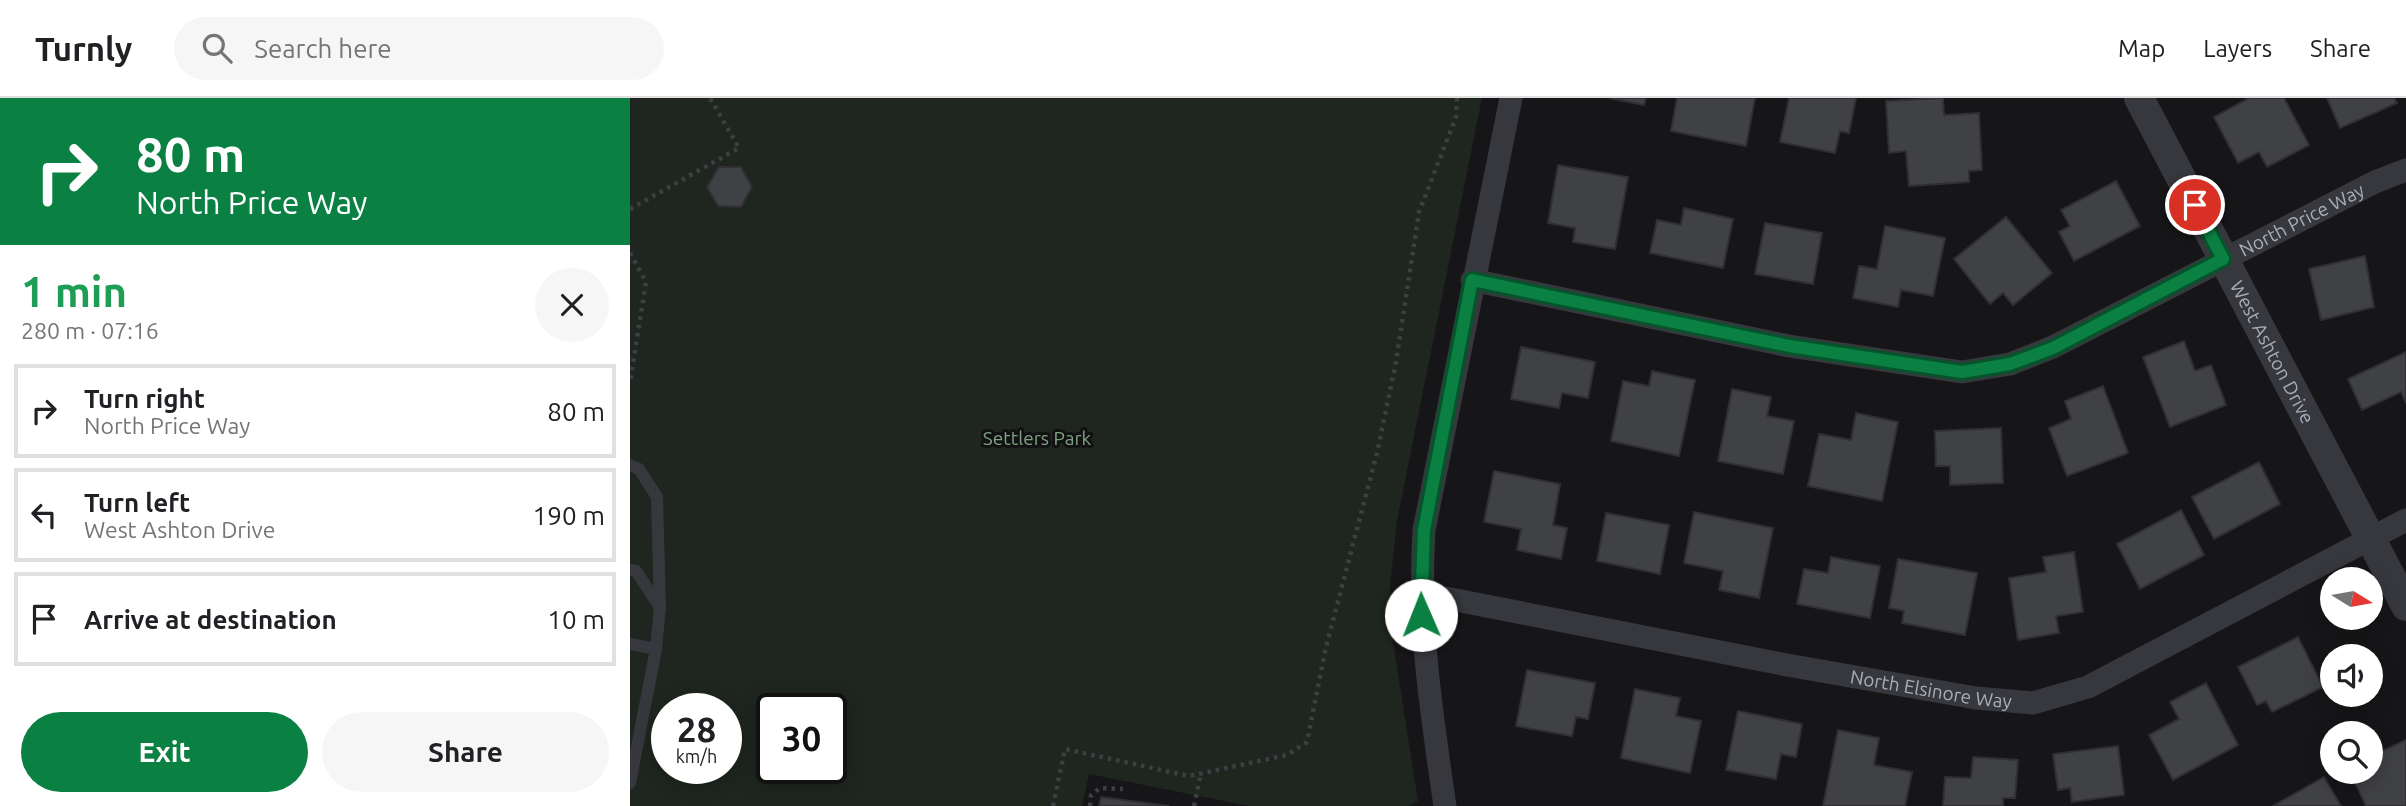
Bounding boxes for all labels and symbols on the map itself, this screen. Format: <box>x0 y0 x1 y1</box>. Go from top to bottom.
pin <box>2165 175 2225 235</box>
street label: North Price Way <box>2235 178 2368 261</box>
street label: West Ashton Drive <box>2226 277 2319 427</box>
park label: Settlers Park <box>983 427 1092 449</box>
north arrow <box>2320 567 2384 630</box>
position arrow <box>1384 578 1458 652</box>
street label: North Elsinore Way <box>1849 665 2013 712</box>
speed limit sign: 30 <box>756 693 847 784</box>

